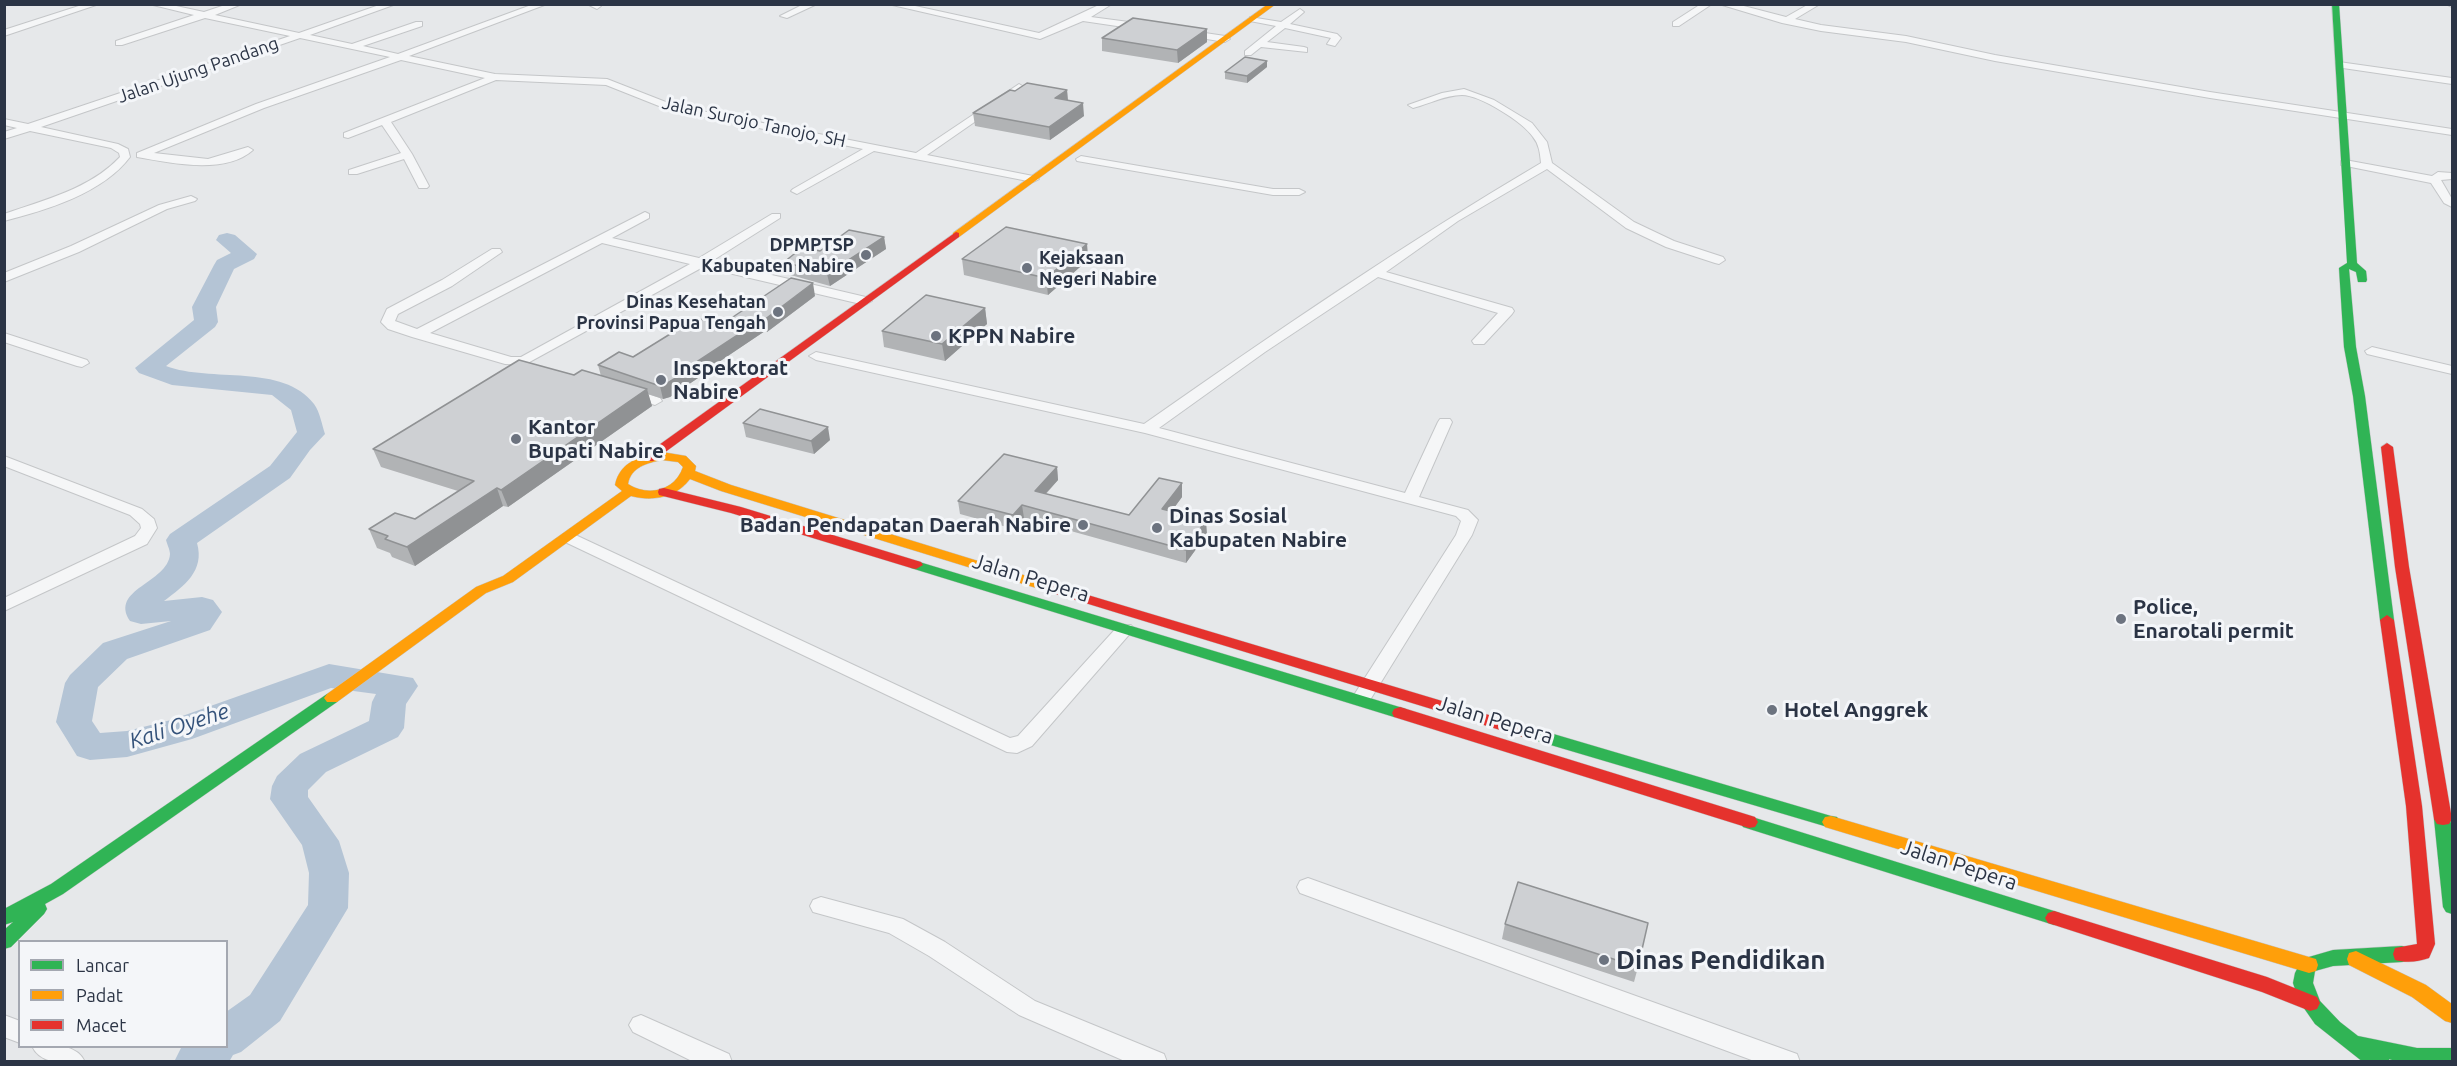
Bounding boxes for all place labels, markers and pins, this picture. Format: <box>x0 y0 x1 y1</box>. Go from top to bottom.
place label: DPMPTSP Kabupaten Nabire <box>701 234 854 276</box>
place label: Kejaksaan Negeri Nabire <box>1039 247 1157 290</box>
marker: DPMPTSP Kabupaten Nabire <box>859 248 873 262</box>
marker: Kejaksaan Negeri Nabire <box>1020 261 1034 275</box>
place label: Dinas Kesehatan Provinsi Papua Tengah <box>576 291 766 334</box>
marker: Dinas Kesehatan Provinsi Papua Tengah <box>771 305 785 319</box>
place label: KPPN Nabire <box>948 323 1075 349</box>
marker: KPPN Nabire <box>929 329 943 343</box>
place label: Inspektorat Nabire <box>673 355 788 405</box>
marker: Inspektorat Nabire <box>654 373 668 387</box>
place label: Kantor Bupati Nabire <box>528 414 664 464</box>
marker: Kantor Bupati Nabire <box>509 432 523 446</box>
place label: Dinas Sosial Kabupaten Nabire <box>1169 503 1347 553</box>
place label: Badan Pendapatan Daerah Nabire <box>740 512 1071 538</box>
marker: Badan Pendapatan Daerah Nabire <box>1076 518 1090 532</box>
marker: Dinas Sosial Kabupaten Nabire <box>1150 521 1164 535</box>
place label: Police, Enarotali permit <box>2133 594 2294 644</box>
marker: Police, Enarotali permit <box>2114 612 2128 626</box>
place label: Hotel Anggrek <box>1784 697 1928 723</box>
marker: Hotel Anggrek <box>1765 703 1779 717</box>
place label: Dinas Pendidikan <box>1616 944 1825 976</box>
marker: Dinas Pendidikan <box>1597 953 1611 967</box>

